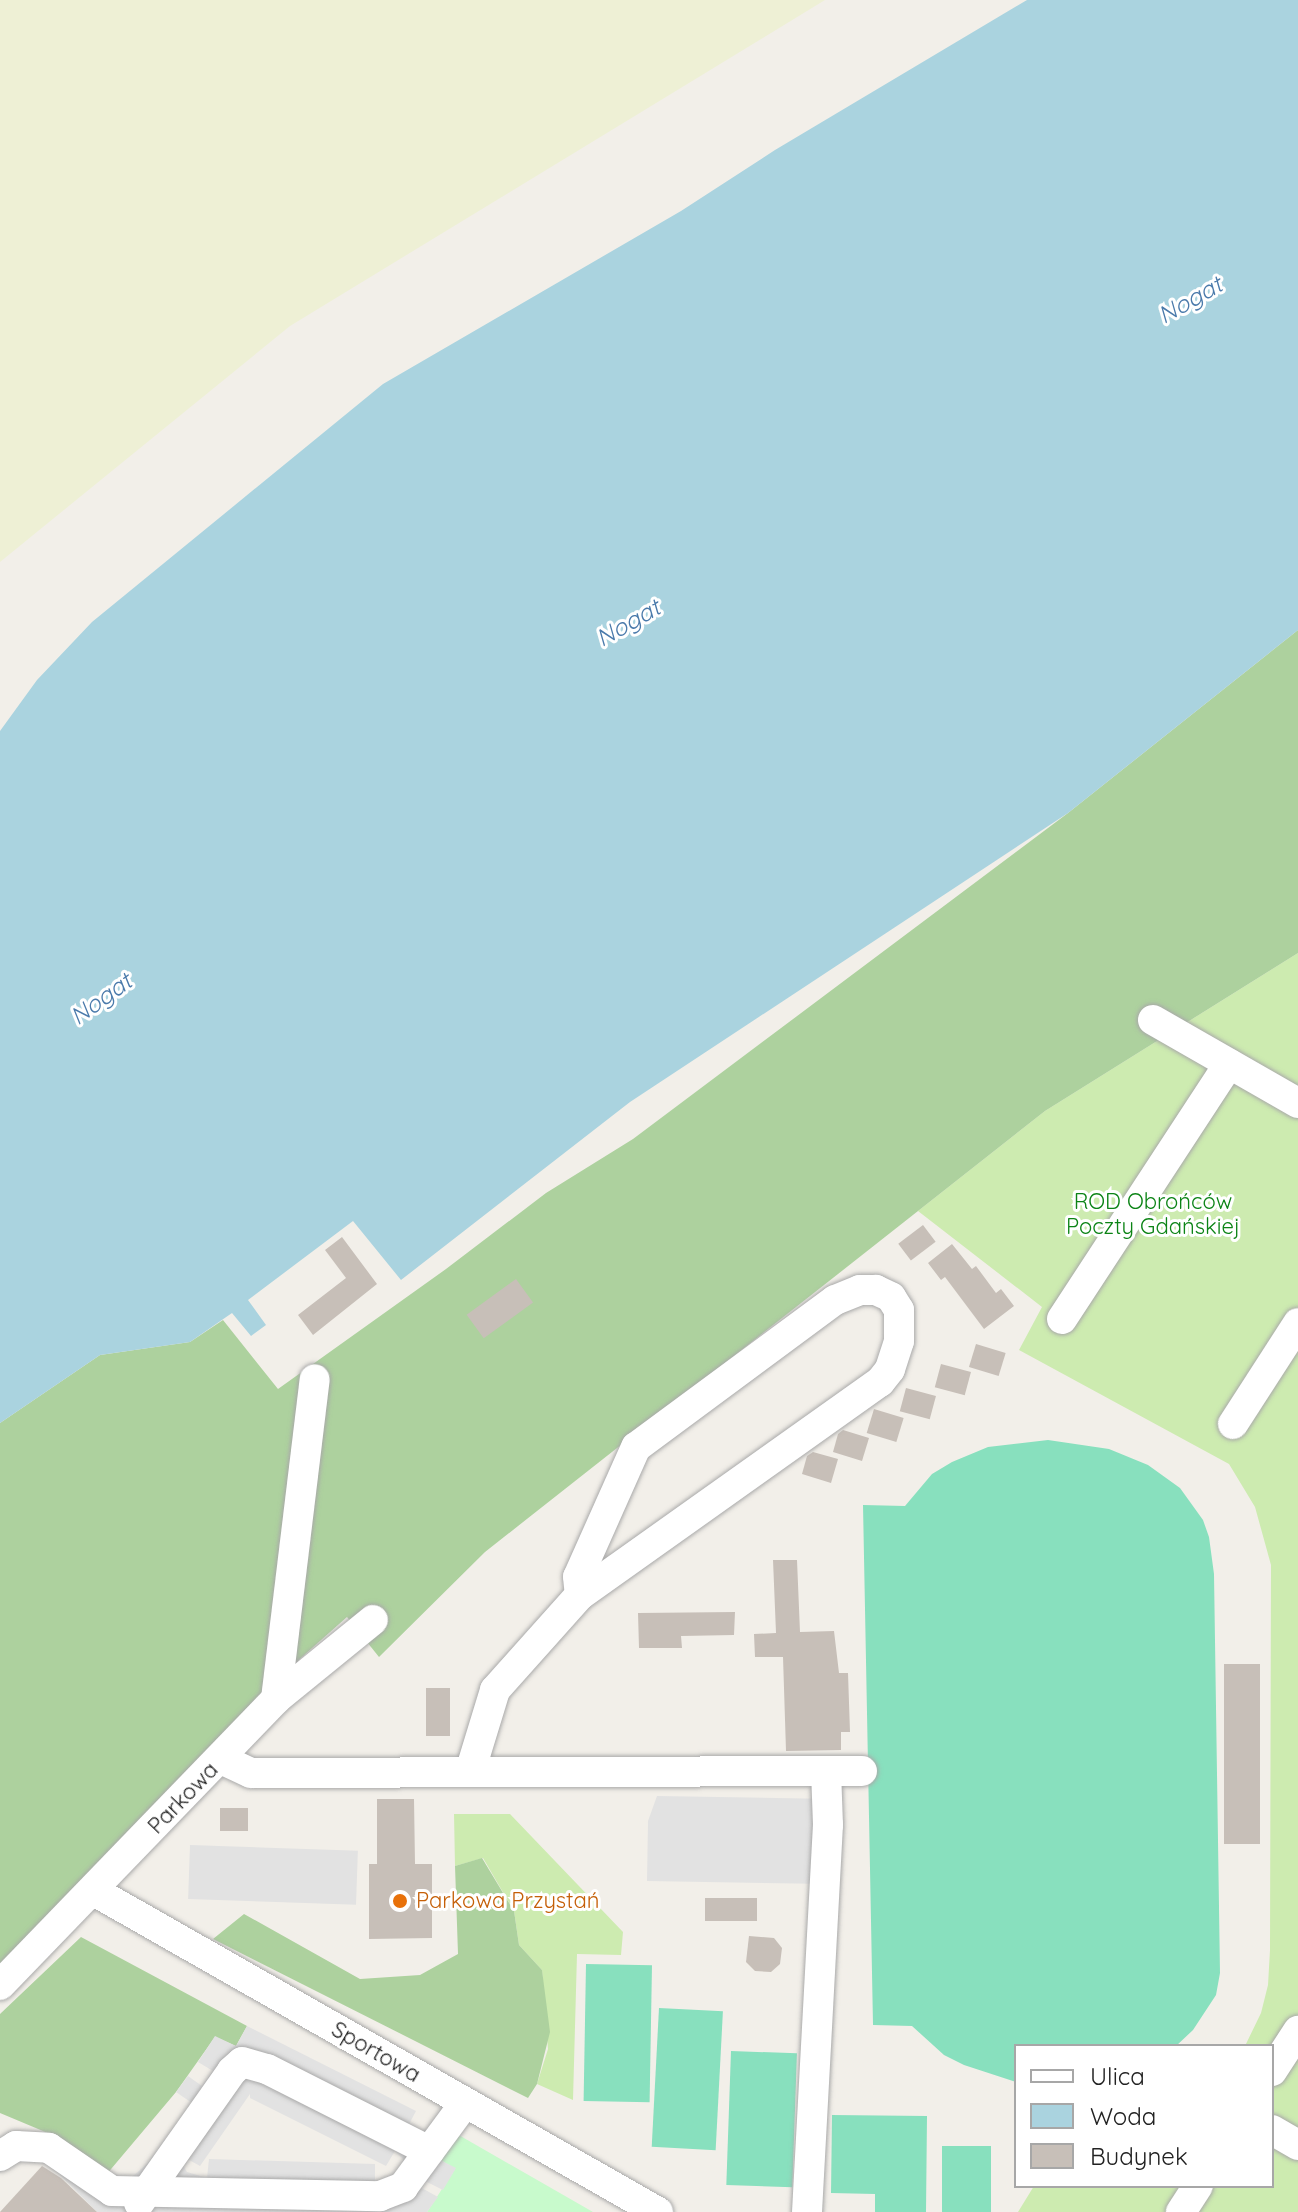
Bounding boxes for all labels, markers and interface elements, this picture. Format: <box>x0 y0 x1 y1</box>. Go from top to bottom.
water label: Nogat <box>1153 270 1227 330</box>
water label: Nogat <box>591 593 665 653</box>
water label: Nogat <box>64 967 138 1031</box>
park label: ROD Obrońców Poczty Gdańskiej <box>1066 1188 1240 1240</box>
street label: Parkowa <box>142 1757 224 1839</box>
place label: Parkowa Przystań <box>416 1888 600 1914</box>
marker: Parkowa Przystań <box>391 1892 409 1910</box>
street label: Sportowa <box>327 2016 425 2088</box>
legend <box>1014 2044 1274 2188</box>
text: Ulica <box>1090 2061 1145 2091</box>
text: Woda <box>1090 2101 1156 2131</box>
text: Budynek <box>1090 2141 1188 2171</box>

